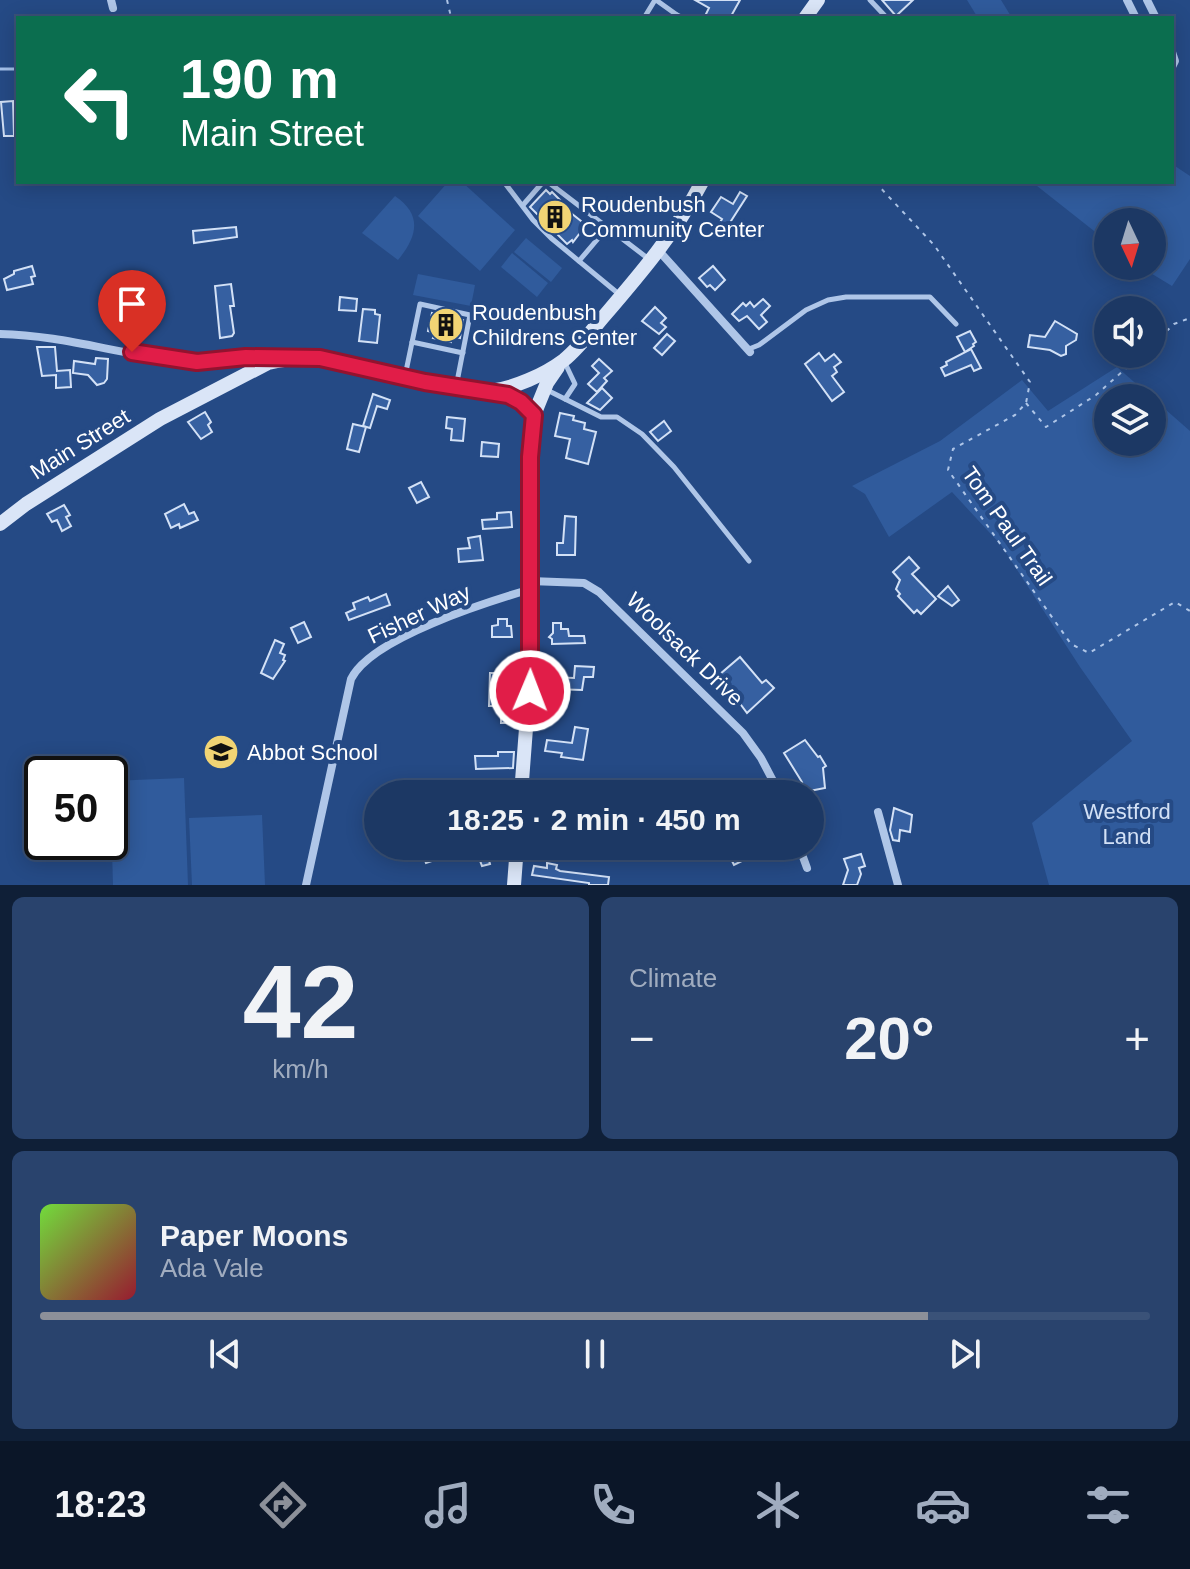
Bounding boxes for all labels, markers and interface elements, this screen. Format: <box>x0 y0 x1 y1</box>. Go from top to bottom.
text: 190 m <box>180 47 339 110</box>
icon: left <box>48 48 152 152</box>
text: Main Street <box>180 113 364 154</box>
place label: Roudenbush Community Center <box>581 192 764 242</box>
building icon: Roudenbush Community Center <box>536 198 574 236</box>
north arrow <box>1094 208 1166 280</box>
map controls <box>1094 208 1166 456</box>
pin <box>98 270 166 352</box>
icon: arrive <box>110 282 154 326</box>
button: sound <box>1094 296 1166 368</box>
place label: Roudenbush Childrens Center <box>472 300 637 350</box>
building icon: Roudenbush Childrens Center <box>427 306 465 344</box>
button: layers <box>1094 384 1166 456</box>
street label: Main Street <box>26 404 134 484</box>
street label: Tom Paul Trail <box>957 462 1057 590</box>
street label: Fisher Way <box>364 579 474 649</box>
street label: Woolsack Drive <box>621 587 749 711</box>
position arrow <box>488 649 572 733</box>
school or university icon: Abbot School <box>202 733 240 771</box>
place label: Abbot School <box>247 740 378 765</box>
speed limit sign: 50 <box>24 756 128 860</box>
park label: Westford Land <box>1083 799 1171 849</box>
text: 18:25 · 2 min · 450 m <box>447 803 741 836</box>
text: 42 <box>243 944 358 1060</box>
text: Climate <box>629 963 717 993</box>
text: 20° <box>844 1005 935 1072</box>
text: − <box>629 1014 655 1063</box>
text: + <box>1124 1014 1150 1063</box>
text: km/h <box>272 1054 329 1084</box>
text: Paper Moons <box>160 1219 348 1252</box>
text: Ada Vale <box>160 1253 264 1283</box>
icon: previous <box>203 1332 247 1376</box>
icon: pause <box>573 1332 617 1376</box>
icon: next <box>943 1332 987 1376</box>
icon: directions <box>255 1477 311 1533</box>
icon: music <box>420 1477 476 1533</box>
icon: phone <box>585 1477 641 1533</box>
icon: climate <box>750 1477 806 1533</box>
icon: car <box>915 1477 971 1533</box>
icon: filters <box>1080 1477 1136 1533</box>
text: 18:23 <box>54 1484 147 1525</box>

